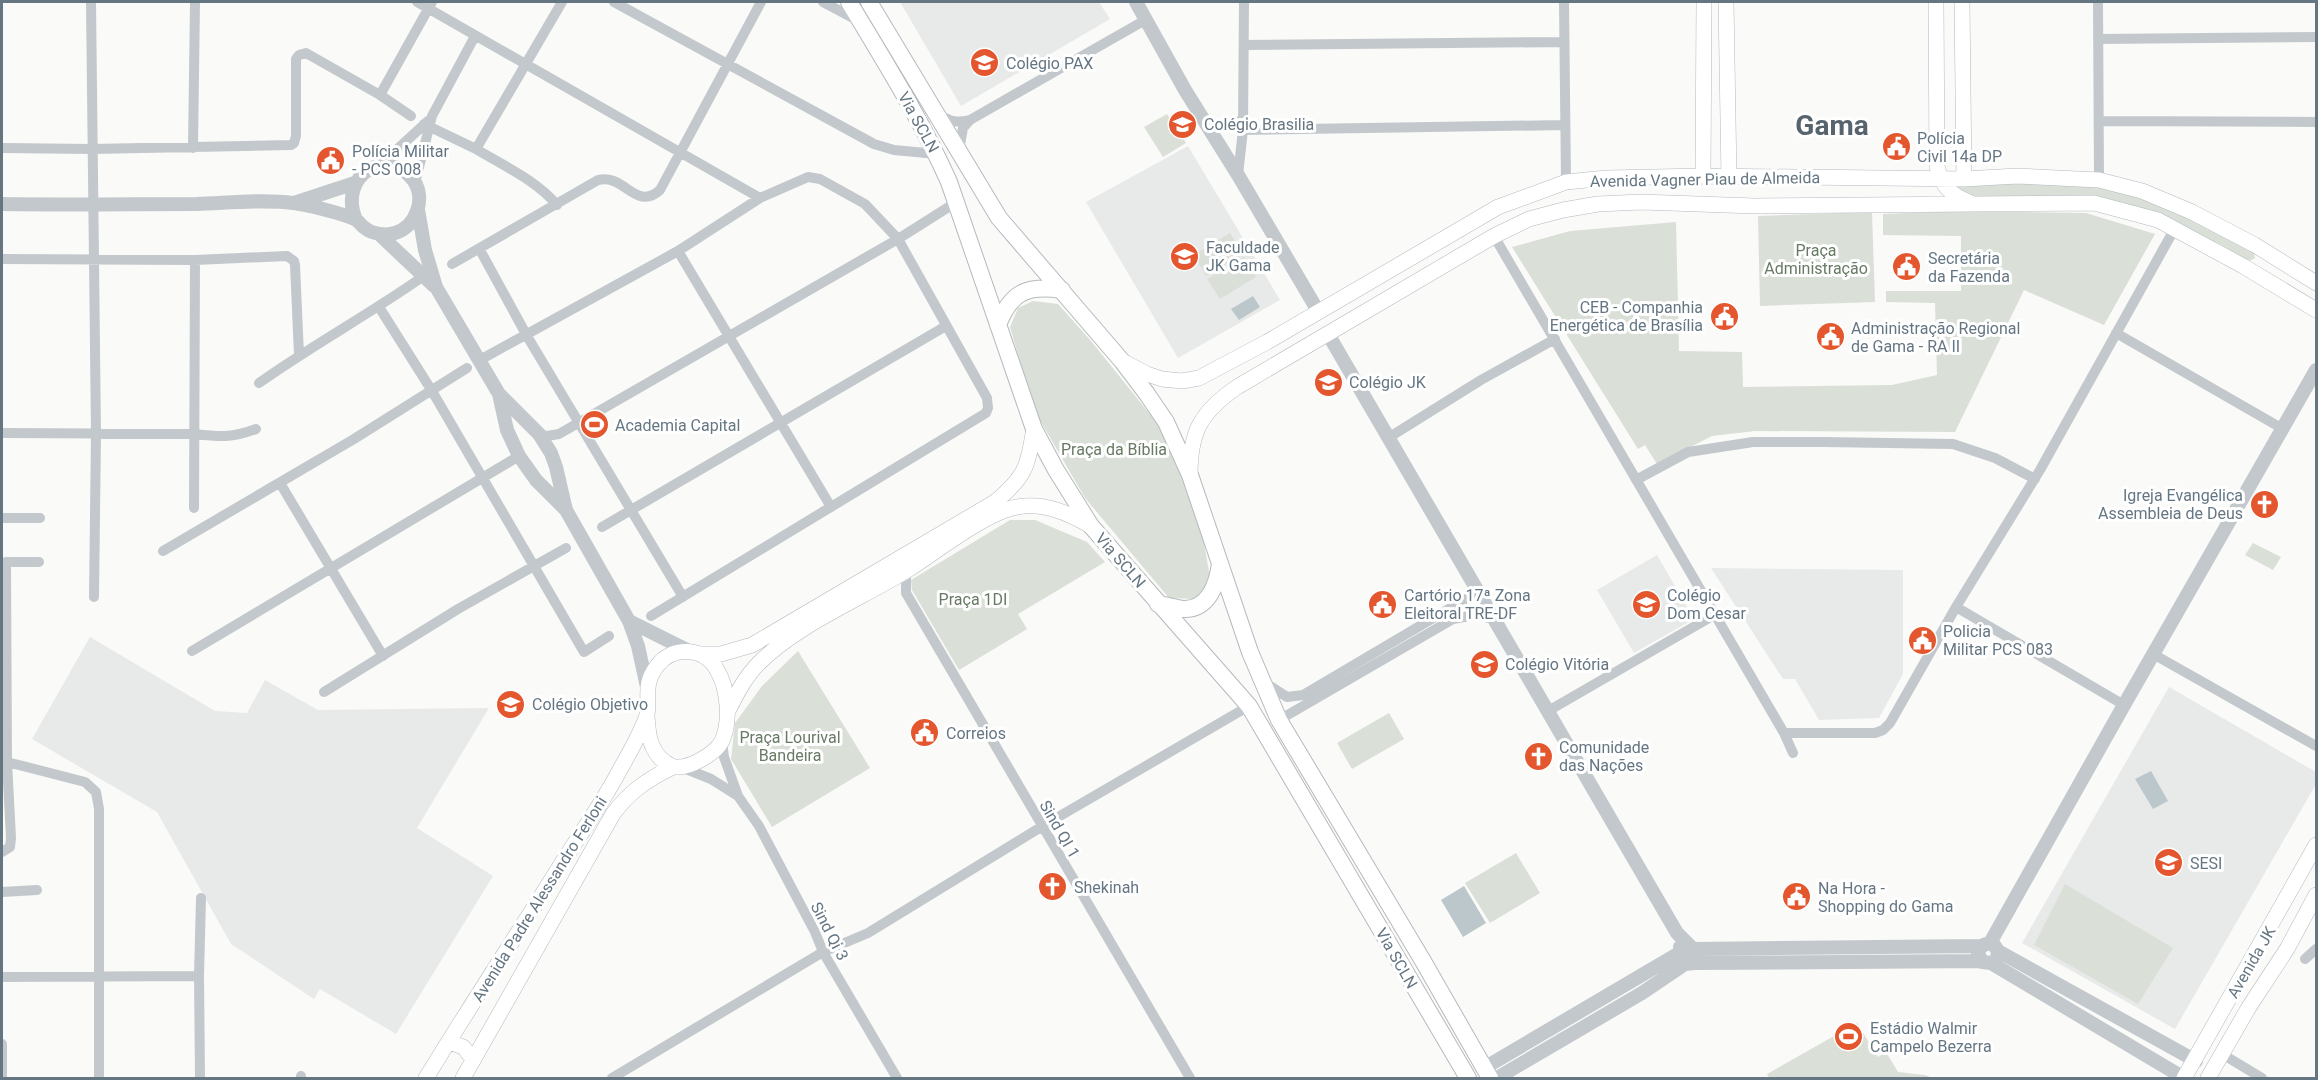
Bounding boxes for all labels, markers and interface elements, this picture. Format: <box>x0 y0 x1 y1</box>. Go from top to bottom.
school or university icon: Colégio PAX <box>969 47 1001 79</box>
place label: Colégio PAX <box>1006 54 1093 73</box>
street label: Via SCLN <box>894 88 943 156</box>
school or university icon: Colégio Brasilia <box>1167 108 1199 140</box>
district label: Gama <box>1795 109 1869 142</box>
place label: Colégio Brasilia <box>1204 115 1314 134</box>
place label: Polícia Civil 14a DP <box>1917 129 2002 166</box>
public building icon: Polícia Civil 14a DP <box>1880 131 1912 163</box>
place label: Polícia Militar - PCS 008 <box>352 142 449 179</box>
public building icon: Polícia Militar - PCS 008 <box>315 144 347 176</box>
street label: Avenida Vagner Piau de Almeida <box>1590 168 1820 191</box>
place label: Faculdade JK Gama <box>1206 238 1280 275</box>
school or university icon: Faculdade JK Gama <box>1169 240 1201 272</box>
park label: Praça Administração <box>1764 241 1868 278</box>
place label: Secretária da Fazenda <box>1928 249 2010 286</box>
public building icon: Secretária da Fazenda <box>1891 251 1923 283</box>
place label: CEB - Companhia Energética de Brasília <box>1550 298 1703 335</box>
public building icon: CEB - Companhia Energética de Brasília <box>1708 300 1740 332</box>
place label: Administração Regional de Gama - RA II <box>1851 319 2020 356</box>
public building icon: Administração Regional de Gama - RA II <box>1814 321 1846 353</box>
school or university icon: Colégio JK <box>1312 366 1344 398</box>
place label: Colégio JK <box>1349 373 1427 392</box>
sports icon: Academia Capital <box>578 409 610 441</box>
place label: Academia Capital <box>615 416 740 435</box>
park label: Praça da Bíblia <box>1061 440 1167 459</box>
place label: Igreja Evangélica Assembleia de Deus <box>2098 486 2243 523</box>
church icon: Igreja Evangélica Assembleia de Deus <box>2248 488 2280 520</box>
street label: Via SCLN <box>1092 529 1150 592</box>
place label: Cartório 17ª Zona Eleitoral TRE-DF <box>1404 586 1531 623</box>
place label: Colégio Dom Cesar <box>1667 586 1746 623</box>
public building icon: Cartório 17ª Zona Eleitoral TRE-DF <box>1367 588 1399 620</box>
school or university icon: Colégio Dom Cesar <box>1630 588 1662 620</box>
park label: Praça 1DI <box>939 590 1007 609</box>
place label: Policia Militar PCS 083 <box>1943 622 2053 659</box>
public building icon: Policia Militar PCS 083 <box>1906 624 1938 656</box>
school or university icon: Colégio Vitória <box>1468 648 1500 680</box>
place label: Colégio Vitória <box>1505 655 1609 674</box>
school or university icon: Colégio Objetivo <box>495 688 527 720</box>
place label: Colégio Objetivo <box>532 695 648 714</box>
public building icon: Correios <box>909 717 941 749</box>
place label: Correios <box>946 724 1006 743</box>
park label: Praça Lourival Bandeira <box>739 728 841 765</box>
place label: Comunidade das Nações <box>1559 738 1649 775</box>
church icon: Comunidade das Nações <box>1522 740 1554 772</box>
street label: Avenida Padre Alessandro Ferloni <box>468 793 611 1005</box>
street label: Sind QI 1 <box>1035 797 1084 862</box>
school or university icon: SESI <box>2153 847 2185 879</box>
place label: SESI <box>2190 854 2222 873</box>
church icon: Shekinah <box>1037 871 1069 903</box>
place label: Shekinah <box>1074 878 1139 897</box>
place label: Na Hora - Shopping do Gama <box>1818 879 1954 916</box>
public building icon: Na Hora - Shopping do Gama <box>1781 881 1813 913</box>
street label: Sind Qi 3 <box>807 899 852 964</box>
street label: Avenida JK <box>2223 922 2280 1001</box>
street label: Via SCLN <box>1372 925 1421 992</box>
place label: Estádio Walmir Campelo Bezerra <box>1870 1019 1992 1056</box>
sports icon: Estádio Walmir Campelo Bezerra <box>1833 1021 1865 1053</box>

